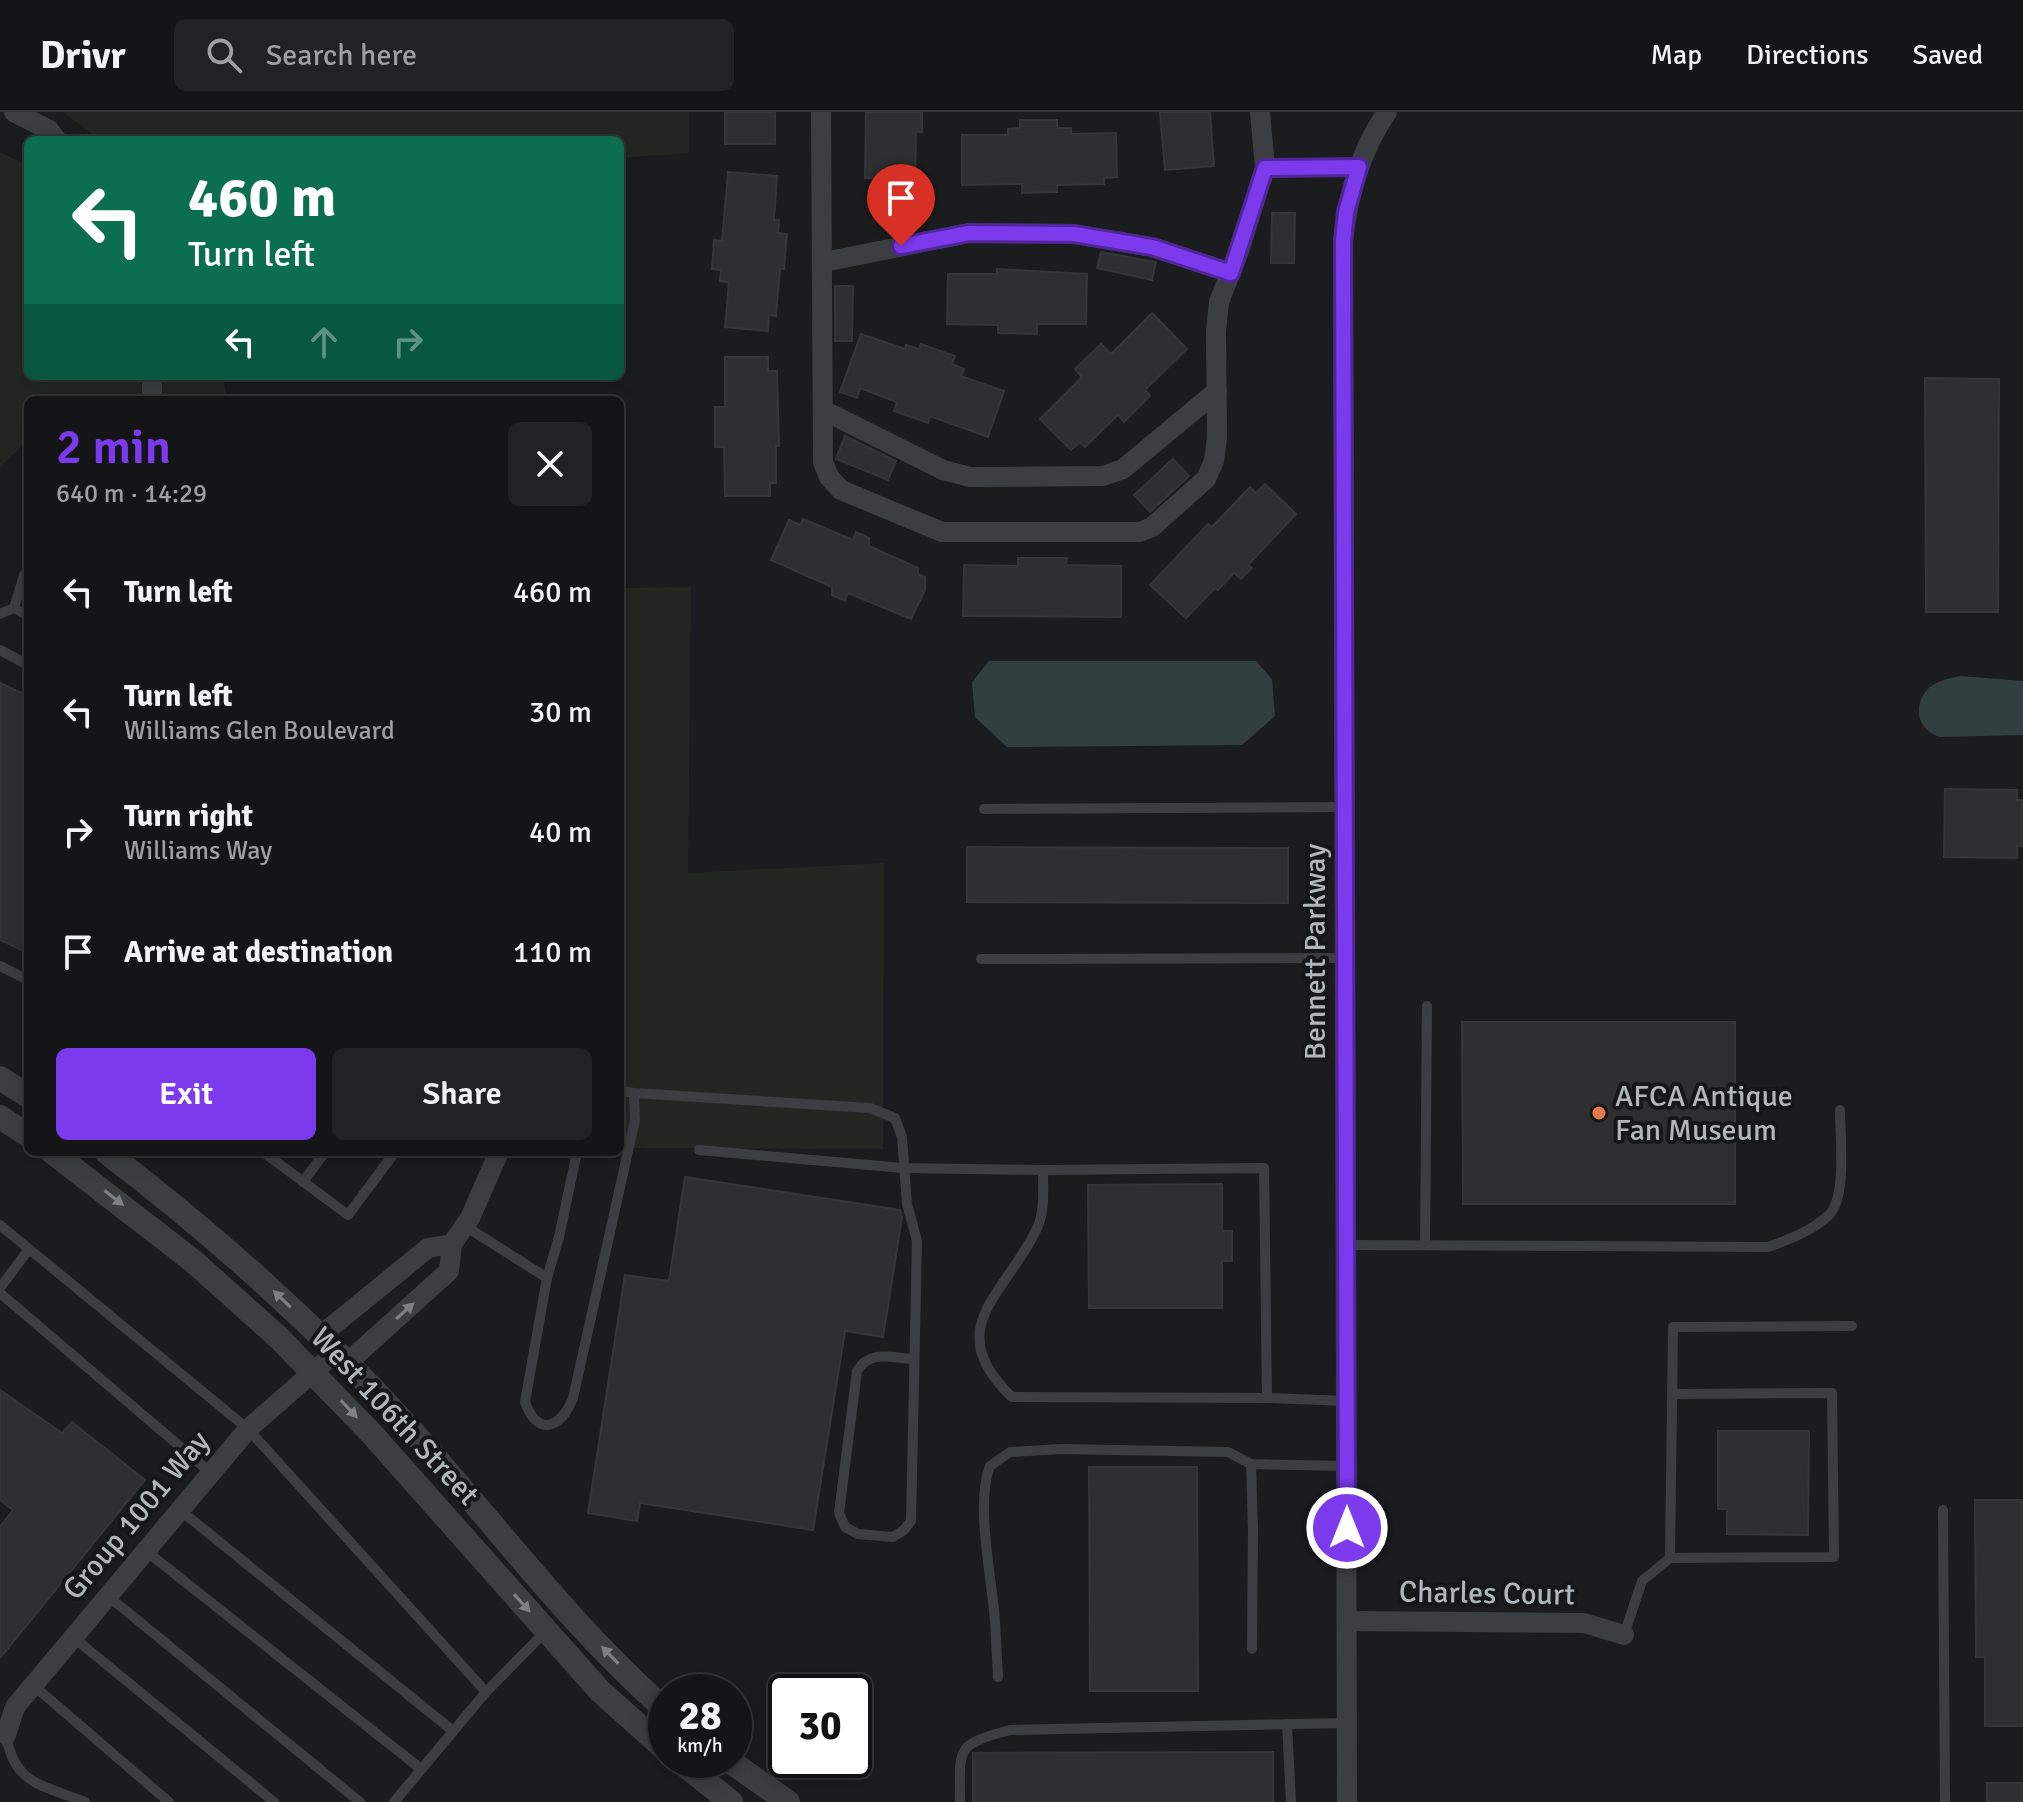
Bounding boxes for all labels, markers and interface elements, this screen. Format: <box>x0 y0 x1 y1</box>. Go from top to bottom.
search box <box>174 19 734 91</box>
text: Drivr <box>40 32 126 79</box>
icon: search <box>202 33 246 77</box>
text: Search here <box>266 37 417 74</box>
text: Map <box>1650 38 1702 72</box>
text: Directions <box>1746 38 1868 72</box>
text: Saved <box>1912 38 1983 72</box>
text: 460 m <box>188 163 336 232</box>
pin <box>867 164 935 246</box>
icon: left <box>56 168 160 272</box>
icon: arrive <box>879 176 923 220</box>
text: Turn left <box>188 232 315 277</box>
icon: left <box>218 320 262 364</box>
icon: ahead <box>302 320 346 364</box>
icon: right <box>386 320 430 364</box>
text: 2 min <box>56 418 171 477</box>
button: close <box>508 422 592 506</box>
text: 640 m · 14:29 <box>56 478 207 510</box>
icon: left <box>56 570 100 614</box>
text: Turn left <box>124 574 233 611</box>
text: 460 m <box>513 574 592 611</box>
text: Turn left <box>124 678 233 715</box>
icon: left <box>56 690 100 734</box>
text: 30 m <box>529 694 592 731</box>
text: Williams Glen Boulevard <box>124 715 395 747</box>
text: Turn right <box>124 798 253 835</box>
icon: right <box>56 810 100 854</box>
text: 40 m <box>529 814 592 851</box>
text: Williams Way <box>124 835 272 867</box>
street label: Bennett Parkway <box>1297 844 1334 1060</box>
icon: arrive <box>56 930 100 974</box>
text: Arrive at destination <box>124 934 393 971</box>
text: 110 m <box>513 934 592 971</box>
button: Exit <box>56 1048 316 1140</box>
button: Share <box>332 1048 592 1140</box>
place label: AFCA Antique Fan Museum <box>1615 1078 1793 1149</box>
marker: AFCA Antique Fan Museum <box>1590 1104 1608 1122</box>
one-way arrow <box>104 1190 125 1206</box>
one-way arrow <box>273 1291 292 1309</box>
one-way arrow <box>395 1302 414 1320</box>
street label: West 106th Street <box>303 1320 487 1513</box>
one-way arrow <box>340 1399 358 1418</box>
street label: Group 1001 Way <box>55 1423 218 1607</box>
position arrow <box>1305 1486 1389 1570</box>
street label: Charles Court <box>1399 1573 1575 1614</box>
one-way arrow <box>513 1594 531 1613</box>
one-way arrow <box>601 1646 620 1665</box>
speed limit sign: 30 <box>768 1674 872 1778</box>
text: 28 <box>678 1691 722 1741</box>
text: km/h <box>677 1733 723 1758</box>

